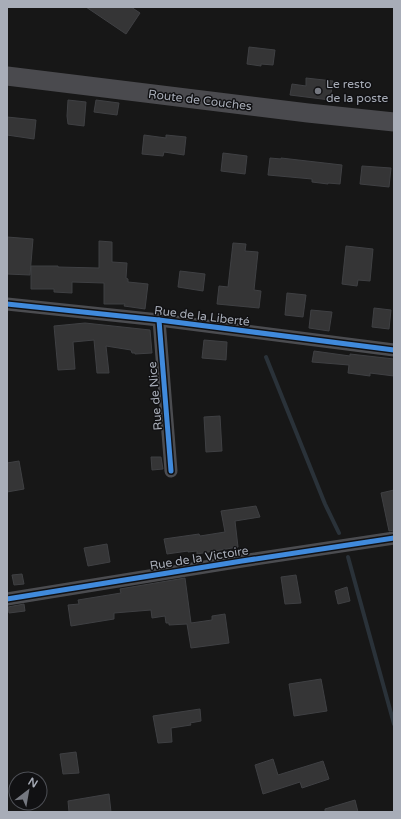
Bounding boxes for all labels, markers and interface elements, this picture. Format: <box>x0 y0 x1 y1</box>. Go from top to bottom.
place label: Le resto de la poste <box>326 77 388 105</box>
marker: Le resto de la poste <box>313 86 323 96</box>
street label: Route de Couches <box>148 87 253 113</box>
street label: Rue de la Liberté <box>153 303 251 329</box>
street label: Rue de Nice <box>145 361 165 431</box>
street label: Rue de la Victoire <box>149 543 250 573</box>
north arrow <box>8 771 48 811</box>
text: N <box>26 775 40 791</box>

